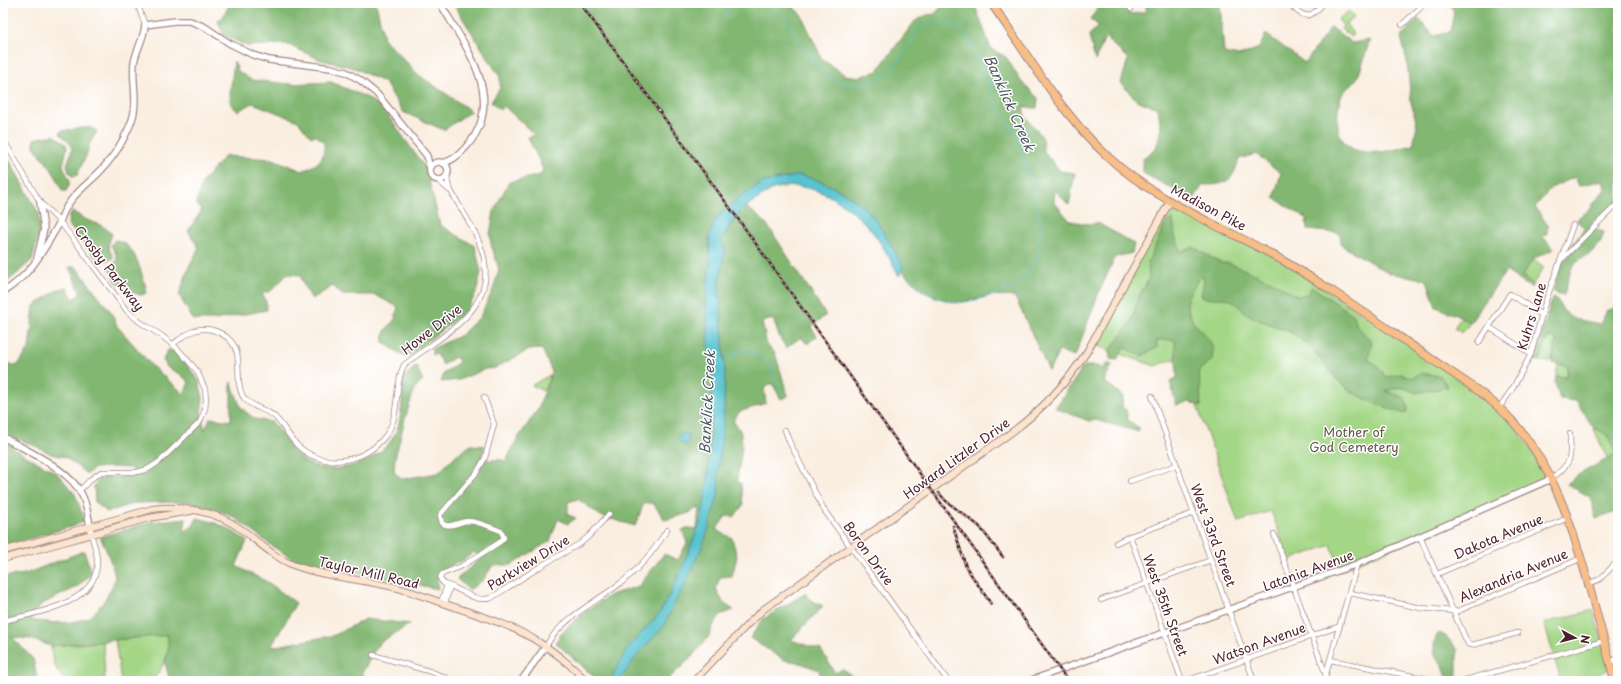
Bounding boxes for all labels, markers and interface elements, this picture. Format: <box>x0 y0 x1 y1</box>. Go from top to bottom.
water label: Banklick Creek <box>979 51 1041 156</box>
street label: Madison Pike <box>1168 179 1250 235</box>
street label: Crosby Parkway <box>71 221 149 315</box>
street label: Kuhrs Lane <box>1512 280 1550 352</box>
street label: Howe Drive <box>397 299 465 359</box>
water label: Banklick Creek <box>694 348 720 454</box>
street label: Howard Litzler Drive <box>899 413 1013 503</box>
park label: Mother of God Cemetery <box>1309 422 1399 456</box>
street label: West 33rd Street <box>1187 481 1241 589</box>
street label: Dakota Avenue <box>1450 509 1546 563</box>
street label: Boron Drive <box>839 517 899 589</box>
street label: Parkview Drive <box>483 530 573 594</box>
street label: Alexandria Avenue <box>1456 544 1570 606</box>
street label: Latonia Avenue <box>1260 545 1356 595</box>
street label: Taylor Mill Road <box>317 551 421 593</box>
street label: West 35th Street <box>1139 551 1193 659</box>
street label: Watson Avenue <box>1210 617 1308 669</box>
north arrow <box>1555 618 1595 658</box>
text: N <box>1576 634 1594 645</box>

